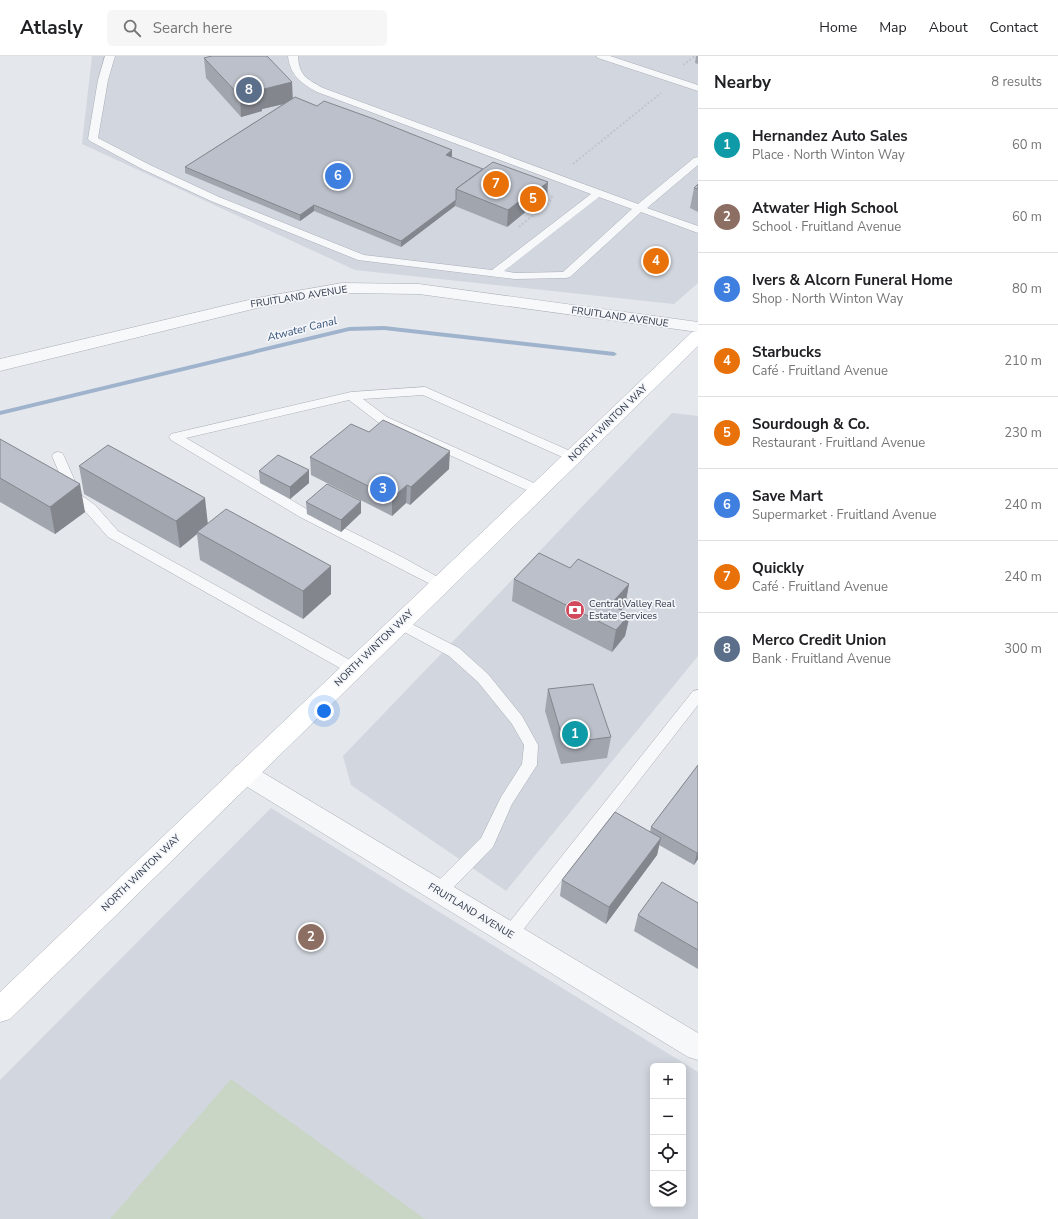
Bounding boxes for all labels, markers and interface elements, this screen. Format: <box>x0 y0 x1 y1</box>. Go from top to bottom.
search box <box>107 10 387 46</box>
text: Atlasly <box>20 15 83 41</box>
icon: search <box>121 17 143 39</box>
text: Search here <box>153 18 232 38</box>
text: Home <box>819 18 857 37</box>
text: Map <box>879 18 907 37</box>
text: About <box>929 18 968 37</box>
text: Contact <box>990 18 1038 37</box>
text: Nearby <box>714 71 771 94</box>
text: 8 results <box>991 73 1042 91</box>
pin: 8 <box>236 75 262 105</box>
text: Hernandez Auto Sales <box>752 126 908 146</box>
text: 1 <box>723 136 731 154</box>
text: 60 m <box>1012 136 1042 154</box>
text: Place · North Winton Way <box>752 146 905 164</box>
pin: 6 <box>325 161 351 191</box>
pin: 7 <box>483 169 509 199</box>
pin: 5 <box>520 184 546 214</box>
text: Atwater High School <box>752 198 898 218</box>
text: 2 <box>723 208 731 226</box>
text: 60 m <box>1012 208 1042 226</box>
text: School · Fruitland Avenue <box>752 218 901 236</box>
pin: 4 <box>643 246 669 276</box>
text: Ivers & Alcorn Funeral Home <box>752 270 953 290</box>
text: 3 <box>723 280 731 298</box>
text: 80 m <box>1012 280 1042 298</box>
street label: FRUITLAND AVENUE <box>250 282 349 312</box>
text: Shop · North Winton Way <box>752 290 903 308</box>
street label: FRUITLAND AVENUE <box>571 303 670 331</box>
water label: Atwater Canal <box>264 313 339 345</box>
text: Starbucks <box>752 342 821 362</box>
text: 4 <box>723 352 731 370</box>
text: 210 m <box>1004 352 1042 370</box>
text: Café · Fruitland Avenue <box>752 362 888 380</box>
street label: NORTH WINTON WAY <box>565 381 651 465</box>
text: Sourdough & Co. <box>752 414 869 434</box>
text: 5 <box>723 424 731 442</box>
text: 230 m <box>1004 424 1042 442</box>
text: Restaurant · Fruitland Avenue <box>752 434 925 452</box>
pin: 3 <box>370 474 396 504</box>
text: Save Mart <box>752 486 823 506</box>
text: 6 <box>723 496 731 514</box>
text: 240 m <box>1004 496 1042 514</box>
text: Supermarket · Fruitland Avenue <box>752 506 936 524</box>
text: Quickly <box>752 558 804 578</box>
text: 7 <box>723 568 731 586</box>
text: 240 m <box>1004 568 1042 586</box>
text: Café · Fruitland Avenue <box>752 578 888 596</box>
place label: Central Valley Real Estate Services <box>589 597 675 623</box>
bank icon: Central Valley Real Estate Services <box>564 599 586 621</box>
street label: NORTH WINTON WAY <box>331 606 417 690</box>
text: Merco Credit Union <box>752 630 886 650</box>
text: 8 <box>723 640 731 658</box>
text: 300 m <box>1004 640 1042 658</box>
text: Bank · Fruitland Avenue <box>752 650 891 668</box>
your location <box>314 701 334 721</box>
pin: 1 <box>562 719 588 749</box>
street label: NORTH WINTON WAY <box>98 831 184 915</box>
street label: FRUITLAND AVENUE <box>425 880 517 942</box>
pin: 2 <box>298 922 324 952</box>
map controls <box>650 1063 686 1207</box>
button: + <box>650 1063 686 1099</box>
button: − <box>650 1099 686 1135</box>
button: locate <box>650 1135 686 1171</box>
button: layers <box>650 1171 686 1207</box>

